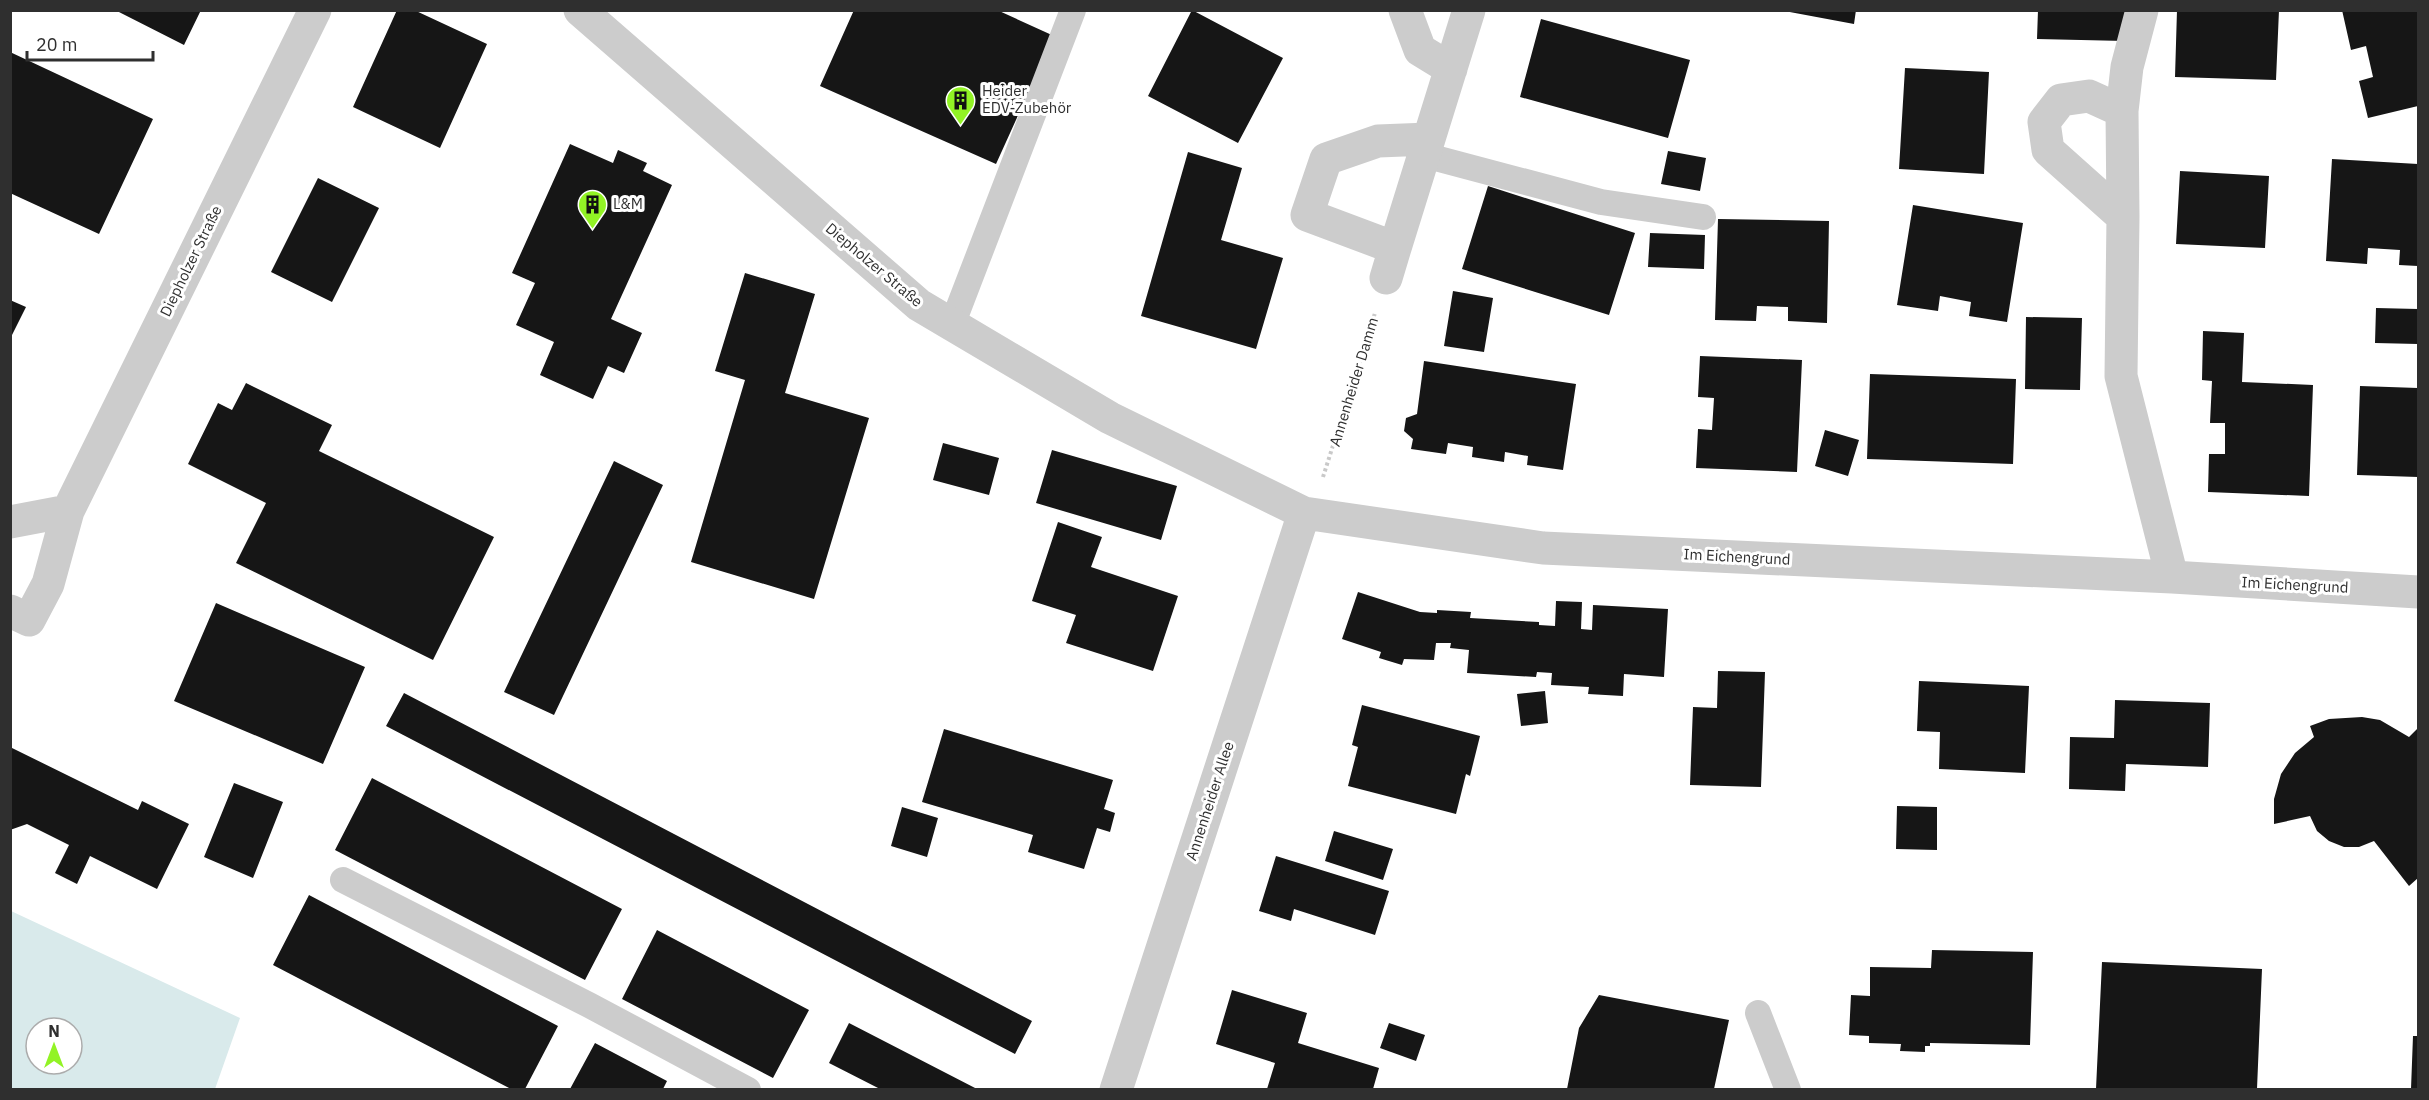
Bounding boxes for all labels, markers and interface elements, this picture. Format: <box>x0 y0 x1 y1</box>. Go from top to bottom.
scale bar <box>27 24 153 62</box>
text: 20 m <box>36 33 78 56</box>
place label: Heider EDV-Zubehör <box>982 81 1072 117</box>
building icon: Heider EDV-Zubehör <box>945 84 977 126</box>
building icon: L&M <box>576 188 608 230</box>
place label: L&M <box>613 194 643 213</box>
street label: Diepholzer Straße <box>155 202 226 319</box>
street label: Diepholzer Straße <box>822 218 927 311</box>
street label: Annenheider Damm <box>1325 315 1382 449</box>
street label: Im Eichengrund <box>1683 544 1791 569</box>
street label: Im Eichengrund <box>2241 572 2349 597</box>
street label: Annenheider Allee <box>1181 739 1238 863</box>
north arrow <box>24 1016 84 1076</box>
text: N <box>48 1021 60 1041</box>

